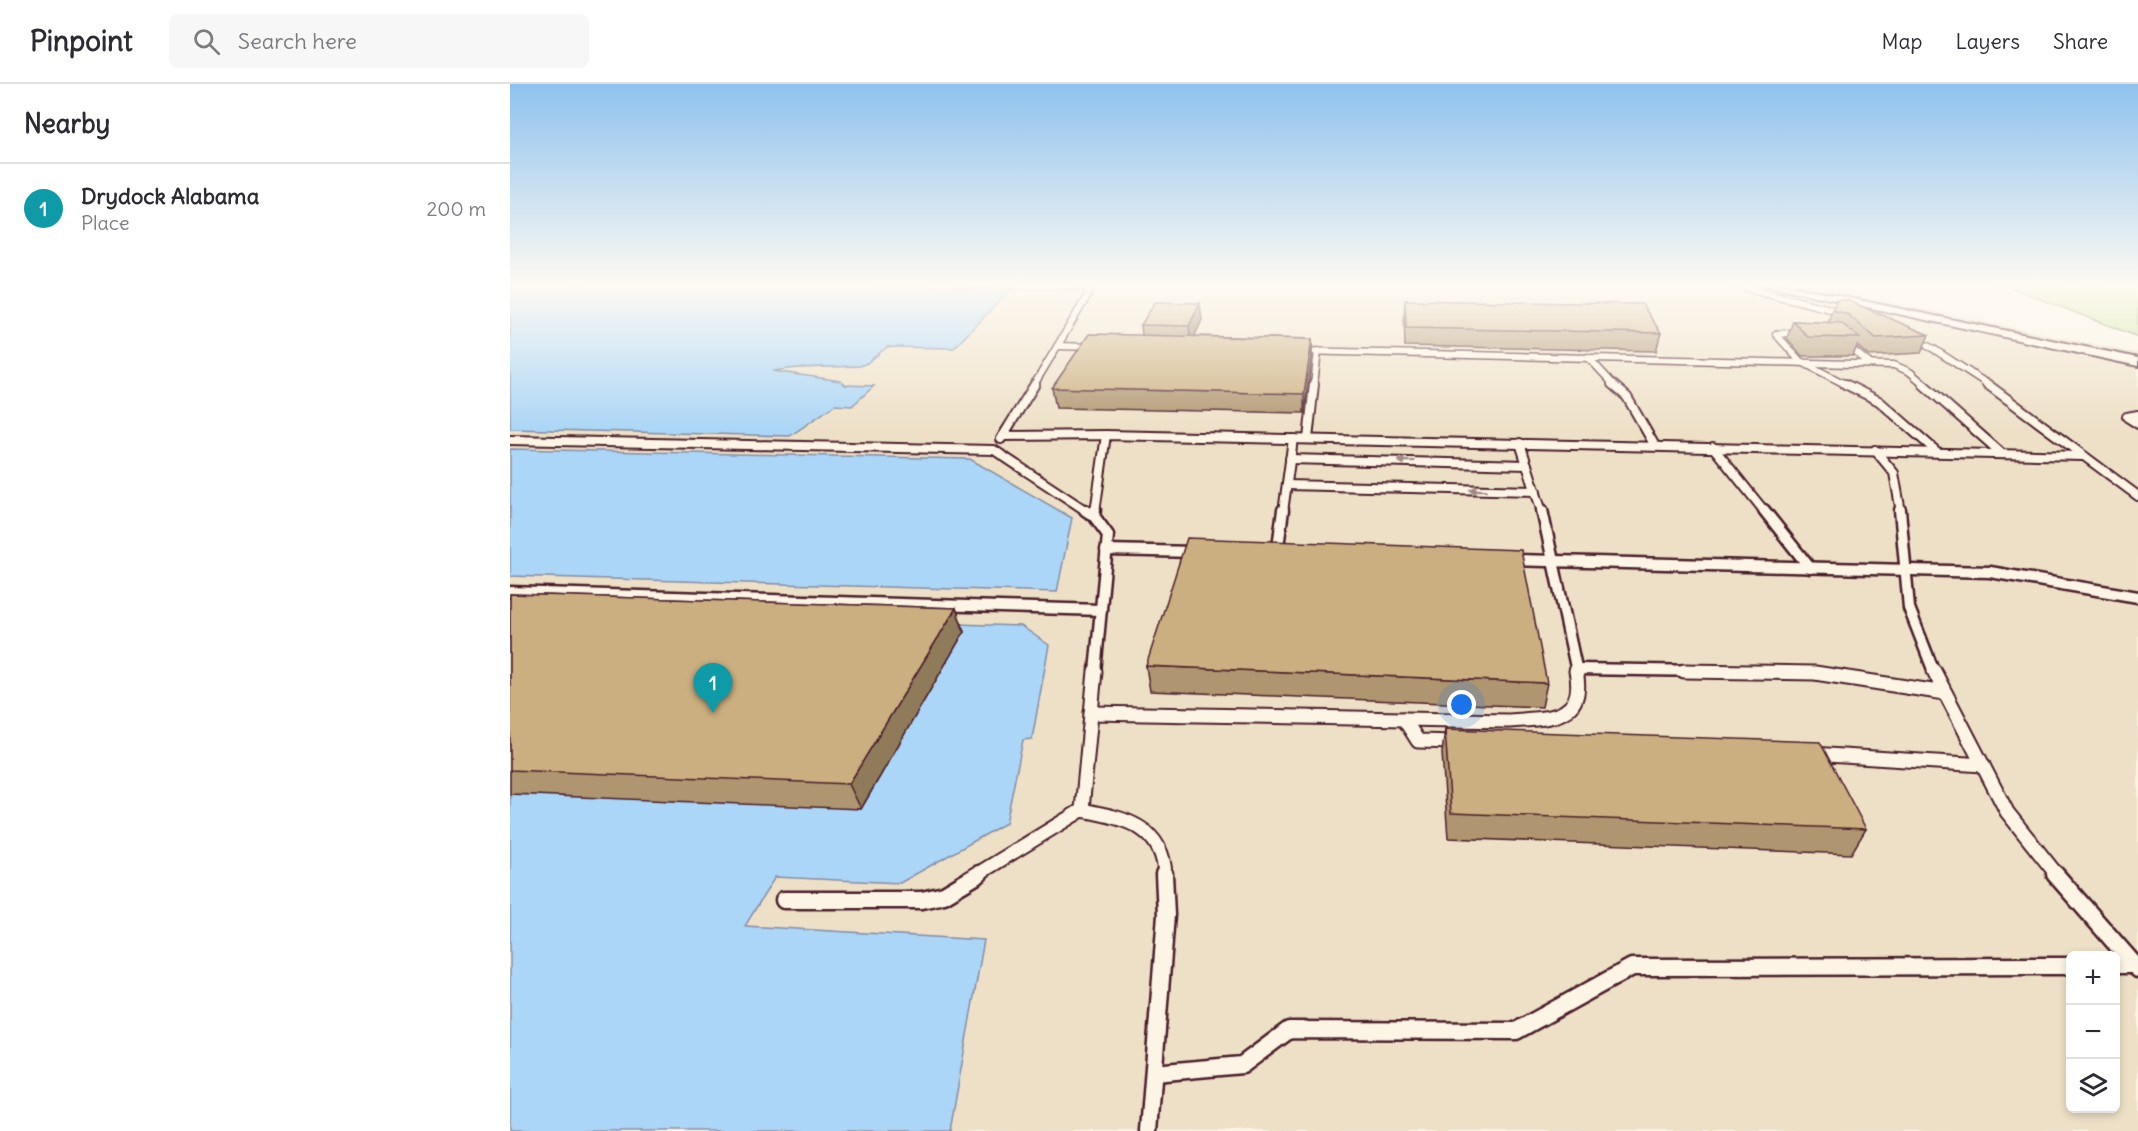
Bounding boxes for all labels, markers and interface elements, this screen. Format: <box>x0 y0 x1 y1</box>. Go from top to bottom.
search box <box>169 14 589 68</box>
text: Pinpoint <box>30 23 133 59</box>
icon: search <box>190 25 223 58</box>
text: Search here <box>238 27 357 55</box>
text: Map <box>1882 28 1922 55</box>
text: Layers <box>1955 28 2020 55</box>
text: Share <box>2053 28 2108 55</box>
text: Nearby <box>24 107 110 140</box>
text: Drydock Alabama <box>81 182 259 210</box>
text: 1 <box>40 196 47 221</box>
text: 200 m <box>426 196 486 221</box>
text: Place <box>81 210 129 235</box>
one-way arrow <box>1396 457 1415 466</box>
one-way arrow <box>1468 485 1487 494</box>
pin: 1 <box>694 664 732 713</box>
your location <box>1447 690 1476 719</box>
map controls <box>2066 951 2120 1113</box>
button: + <box>2066 951 2120 1005</box>
button: − <box>2066 1005 2120 1059</box>
button: layers <box>2066 1059 2120 1113</box>

